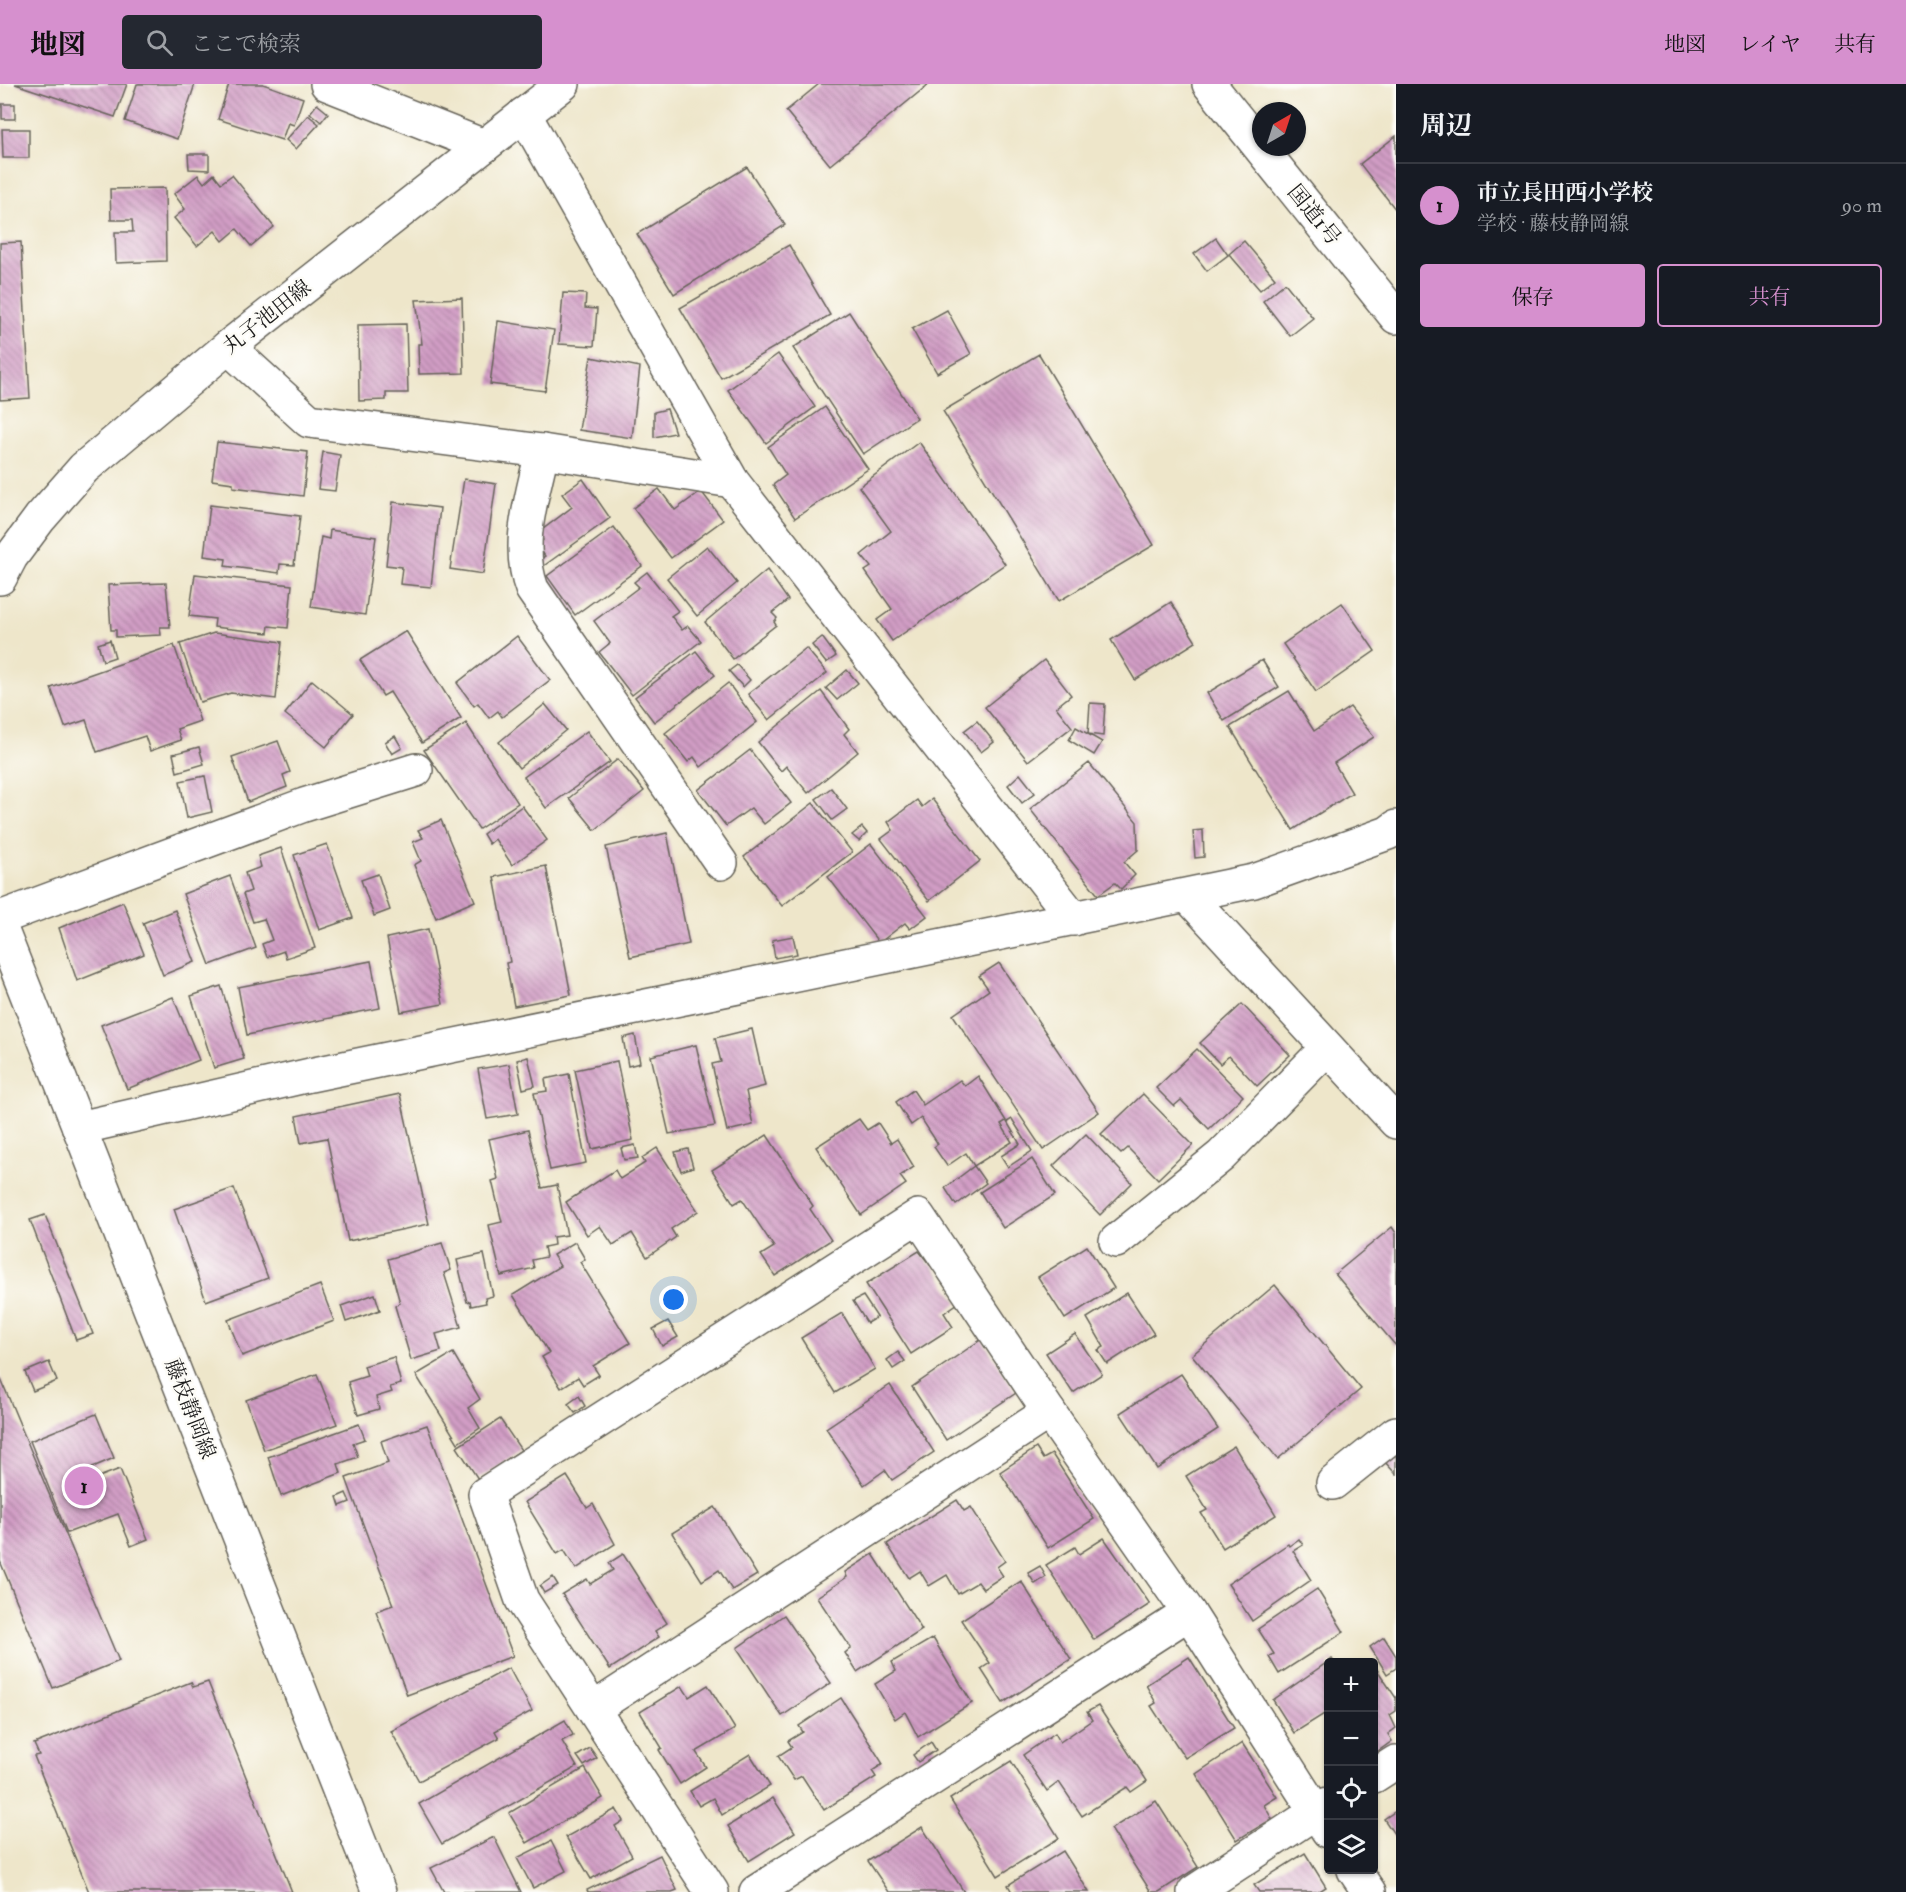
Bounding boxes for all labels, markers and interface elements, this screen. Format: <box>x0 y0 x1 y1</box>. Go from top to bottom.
search box <box>122 15 542 69</box>
icon: search <box>143 26 176 59</box>
text: 地図 <box>30 28 86 63</box>
text: ここで検索 <box>191 30 301 58</box>
text: 地図 <box>1664 31 1706 58</box>
text: レイヤ <box>1739 31 1801 58</box>
text: 共有 <box>1834 31 1876 58</box>
north arrow <box>1252 102 1306 156</box>
text: 周辺 <box>1420 110 1472 142</box>
street label: 国道1号 <box>1281 179 1347 251</box>
text: 市立長田西小学校 <box>1477 179 1653 207</box>
text: 1 <box>1436 193 1443 218</box>
text: 90 m <box>1842 193 1882 218</box>
text: 学校 · 藤枝静岡線 <box>1477 211 1629 236</box>
button: 保存 <box>1420 264 1645 327</box>
button: 共有 <box>1657 264 1882 327</box>
street label: 丸子池田線 <box>217 274 317 360</box>
your location <box>659 1285 688 1314</box>
street label: 藤枝静岡線 <box>159 1355 221 1463</box>
pin: 1 <box>64 1464 104 1508</box>
map controls <box>1324 1658 1378 1874</box>
button: + <box>1324 1658 1378 1712</box>
button: − <box>1324 1712 1378 1766</box>
button: locate <box>1324 1766 1378 1820</box>
button: layers <box>1324 1820 1378 1874</box>

